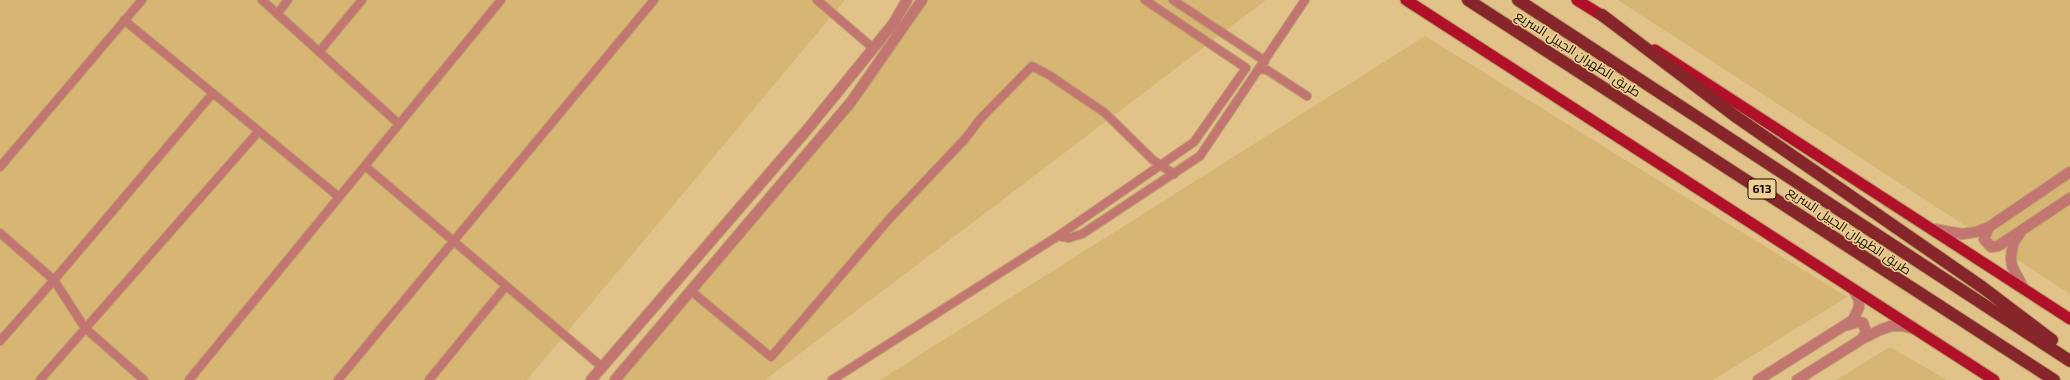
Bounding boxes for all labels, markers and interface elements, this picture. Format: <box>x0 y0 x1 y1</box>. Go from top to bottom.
street label: طريق الظهران الجبيل السريع <box>1512 8 1644 100</box>
road number: 613 <box>1748 179 1776 199</box>
street label: طريق الظهران الجبيل السريع <box>1784 184 1914 278</box>

